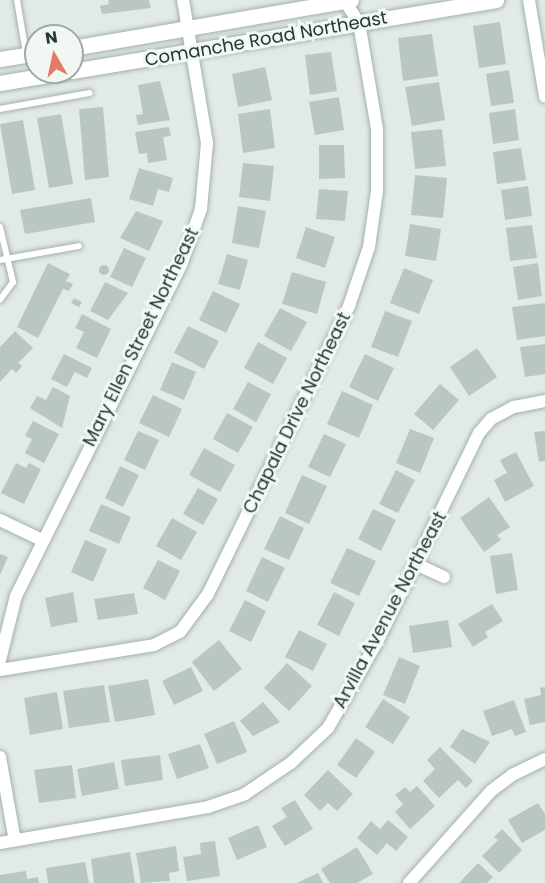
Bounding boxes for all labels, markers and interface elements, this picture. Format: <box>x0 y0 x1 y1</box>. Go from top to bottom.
street label: Comanche Road Northeast <box>143 7 389 71</box>
north arrow <box>24 24 84 84</box>
text: N <box>44 25 59 50</box>
street label: Mary Ellen Street Northeast <box>79 224 203 450</box>
street label: Chapala Drive Northeast <box>239 309 355 517</box>
street label: Arvilla Avenue Northeast <box>329 508 451 712</box>

